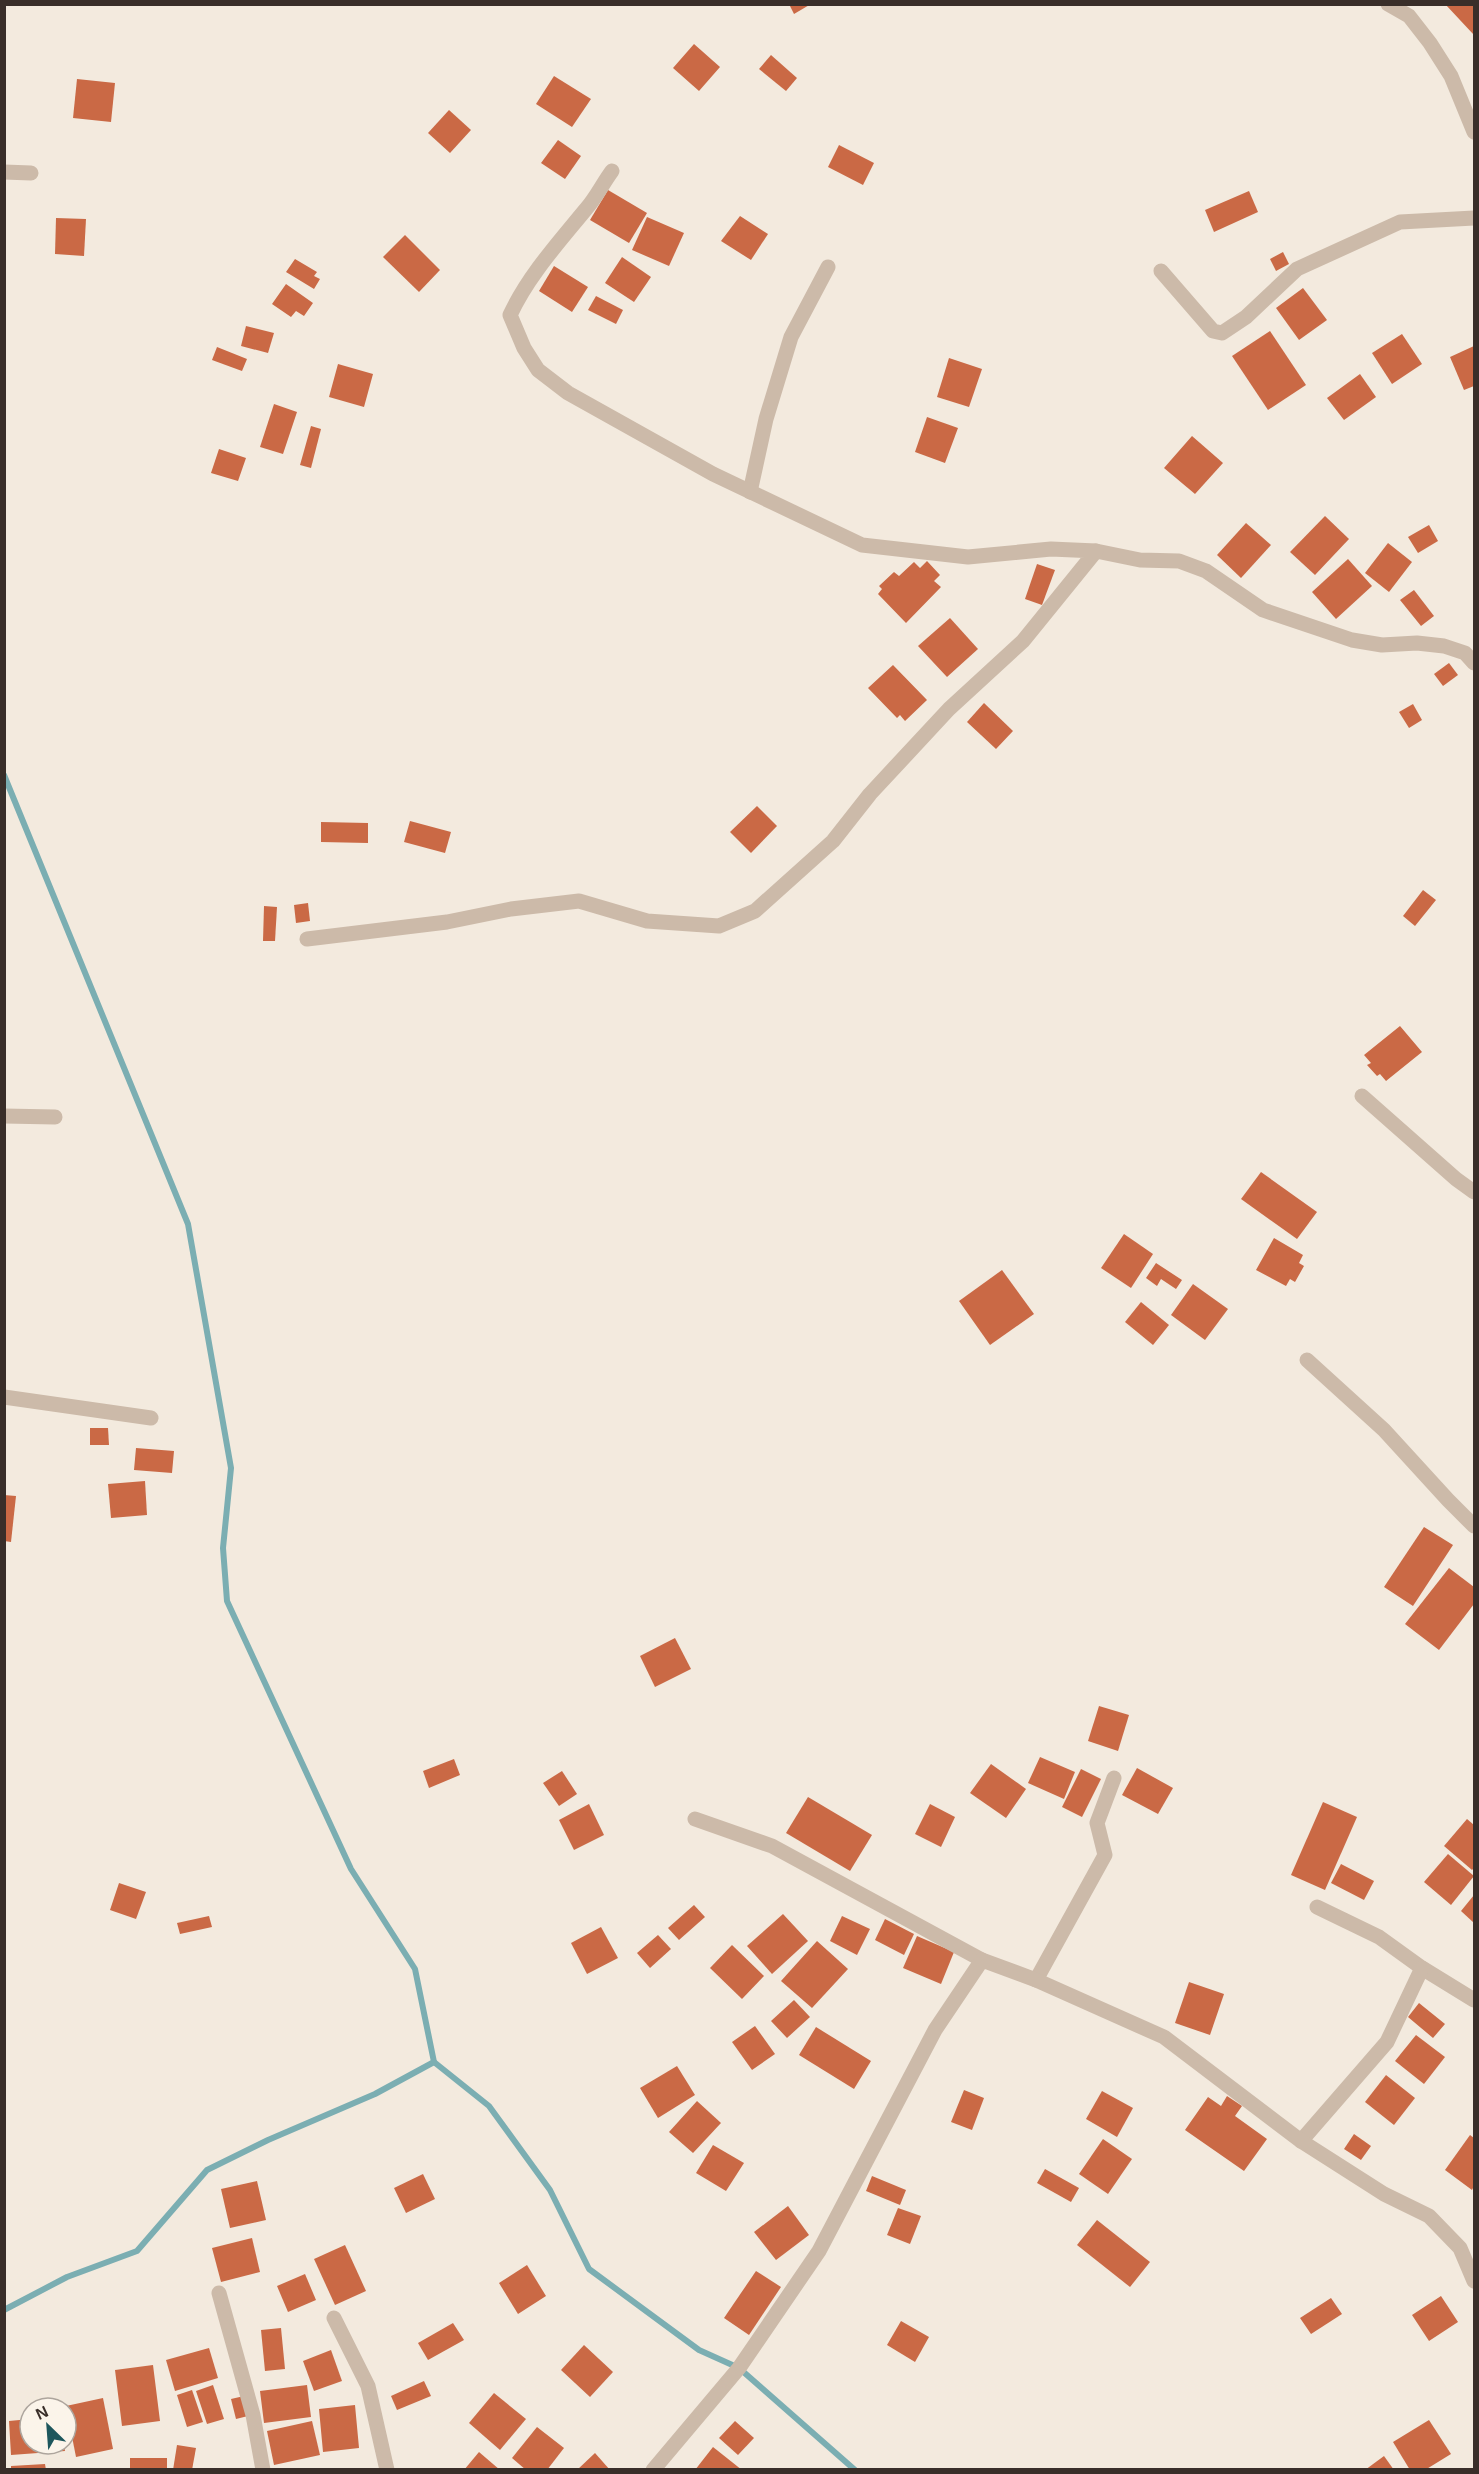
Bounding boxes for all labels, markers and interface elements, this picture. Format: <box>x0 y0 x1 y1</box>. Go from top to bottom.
north arrow <box>18 2396 78 2456</box>
text: N <box>33 2403 51 2423</box>

